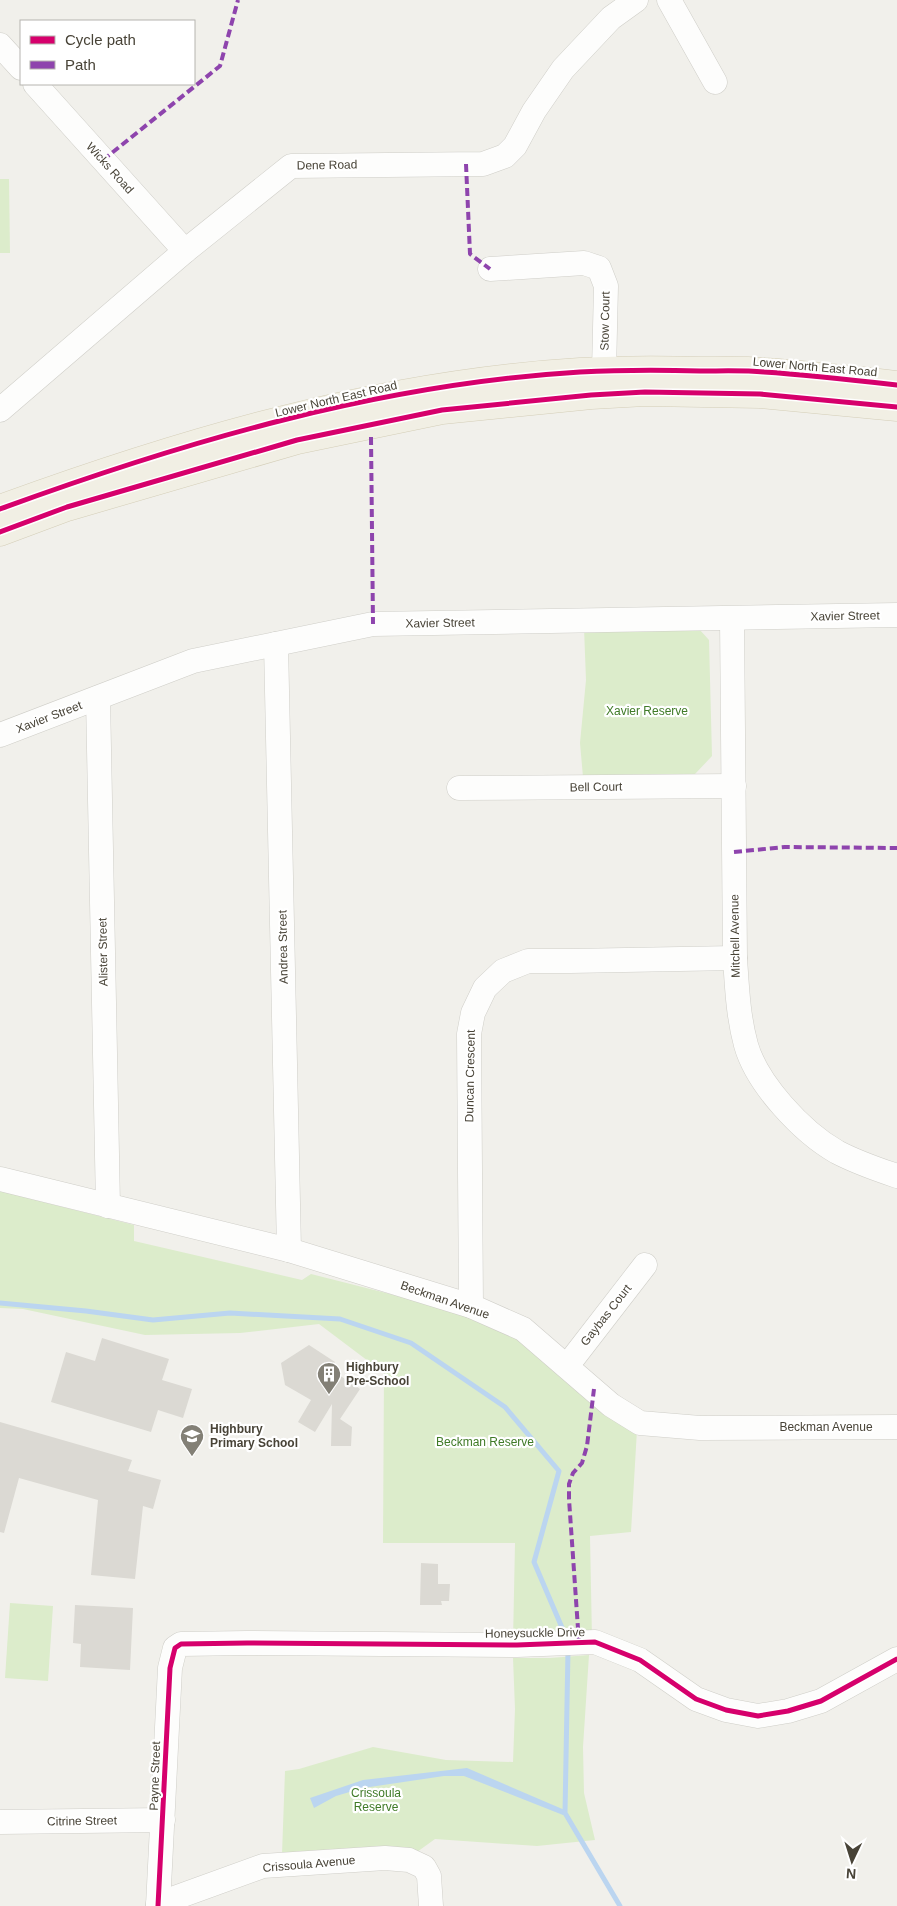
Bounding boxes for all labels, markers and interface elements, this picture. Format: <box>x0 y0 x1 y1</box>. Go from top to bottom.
legend <box>20 20 195 85</box>
text: Cycle path <box>65 31 136 48</box>
text: Path <box>65 56 96 73</box>
street label: Wicks Road <box>83 140 137 196</box>
street label: Dene Road <box>297 157 357 173</box>
street label: Stow Court <box>597 291 613 351</box>
street label: Lower North East Road <box>752 355 878 379</box>
street label: Lower North East Road <box>274 378 398 420</box>
street label: Xavier Street <box>810 608 880 624</box>
street label: Xavier Street <box>405 615 475 631</box>
street label: Xavier Street <box>14 698 85 736</box>
park label: Xavier Reserve <box>606 704 688 718</box>
street label: Bell Court <box>570 780 623 794</box>
street label: Mitchell Avenue <box>727 894 743 978</box>
street label: Andrea Street <box>275 909 291 984</box>
street label: Alister Street <box>95 917 111 986</box>
street label: Duncan Crescent <box>462 1029 478 1122</box>
street label: Beckman Avenue <box>399 1278 492 1322</box>
street label: Gaybas Court <box>578 1281 635 1348</box>
place label: Highbury Pre-School <box>346 1360 409 1388</box>
building icon: Highbury Pre-School <box>316 1361 342 1395</box>
street label: Beckman Avenue <box>779 1420 873 1434</box>
place label: Highbury Primary School <box>210 1422 298 1450</box>
school or university icon: Highbury Primary School <box>179 1423 205 1457</box>
park label: Beckman Reserve <box>436 1435 534 1449</box>
street label: Honeysuckle Drive <box>485 1625 585 1641</box>
street label: Payne Street <box>147 1740 163 1811</box>
park label: Crissoula Reserve <box>351 1786 401 1814</box>
street label: Citrine Street <box>47 1813 118 1829</box>
north arrow <box>827 1836 877 1886</box>
street label: Crissoula Avenue <box>262 1853 356 1875</box>
text: N <box>845 1866 857 1882</box>

